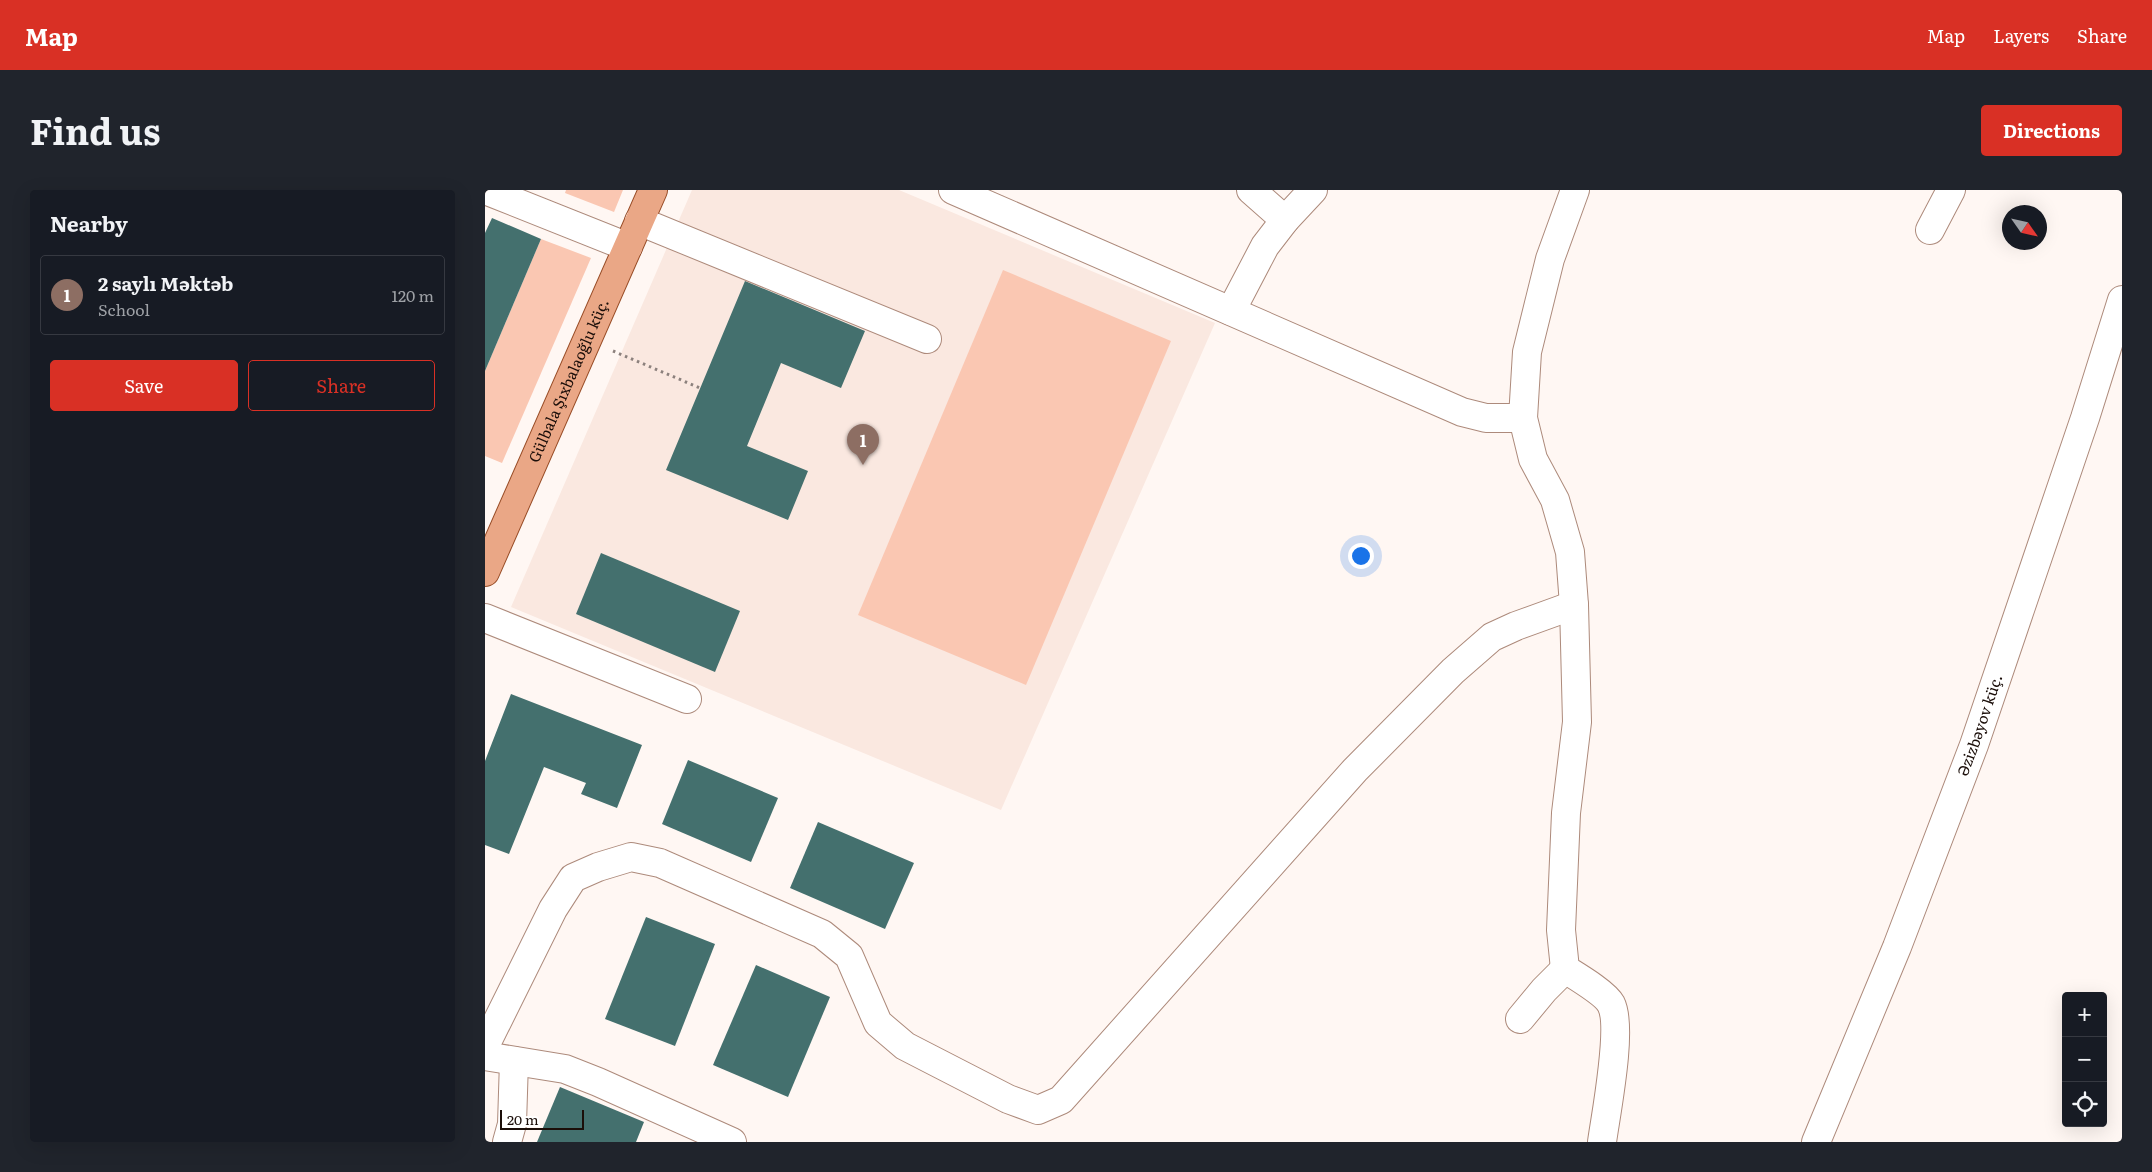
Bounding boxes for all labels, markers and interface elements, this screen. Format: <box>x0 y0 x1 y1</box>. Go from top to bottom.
text: Map <box>25 18 78 53</box>
text: Map <box>1927 22 1965 49</box>
text: Layers <box>1993 22 2049 49</box>
text: Share <box>2077 22 2127 49</box>
text: Find us <box>30 104 160 156</box>
button: Directions <box>1981 105 2122 156</box>
north arrow <box>2002 205 2047 250</box>
text: Nearby <box>50 207 128 238</box>
text: 2 saylı Məktəb <box>98 269 233 297</box>
text: 1 <box>64 283 70 307</box>
text: 120 m <box>391 283 434 307</box>
street label: Gülbala Şıxbalaoğlu küç. <box>522 294 614 466</box>
text: School <box>98 297 150 321</box>
button: Save <box>50 360 238 411</box>
button: Share <box>248 360 435 411</box>
pin: 1 <box>847 424 879 465</box>
your location <box>1348 543 1374 569</box>
street label: Əzizbəyov küç. <box>1950 671 2007 779</box>
map controls <box>2062 992 2107 1127</box>
button: + <box>2062 992 2107 1037</box>
button: − <box>2062 1037 2107 1082</box>
button: locate <box>2062 1082 2107 1127</box>
scale bar <box>500 1107 584 1130</box>
text: 20 m <box>507 1109 539 1129</box>

